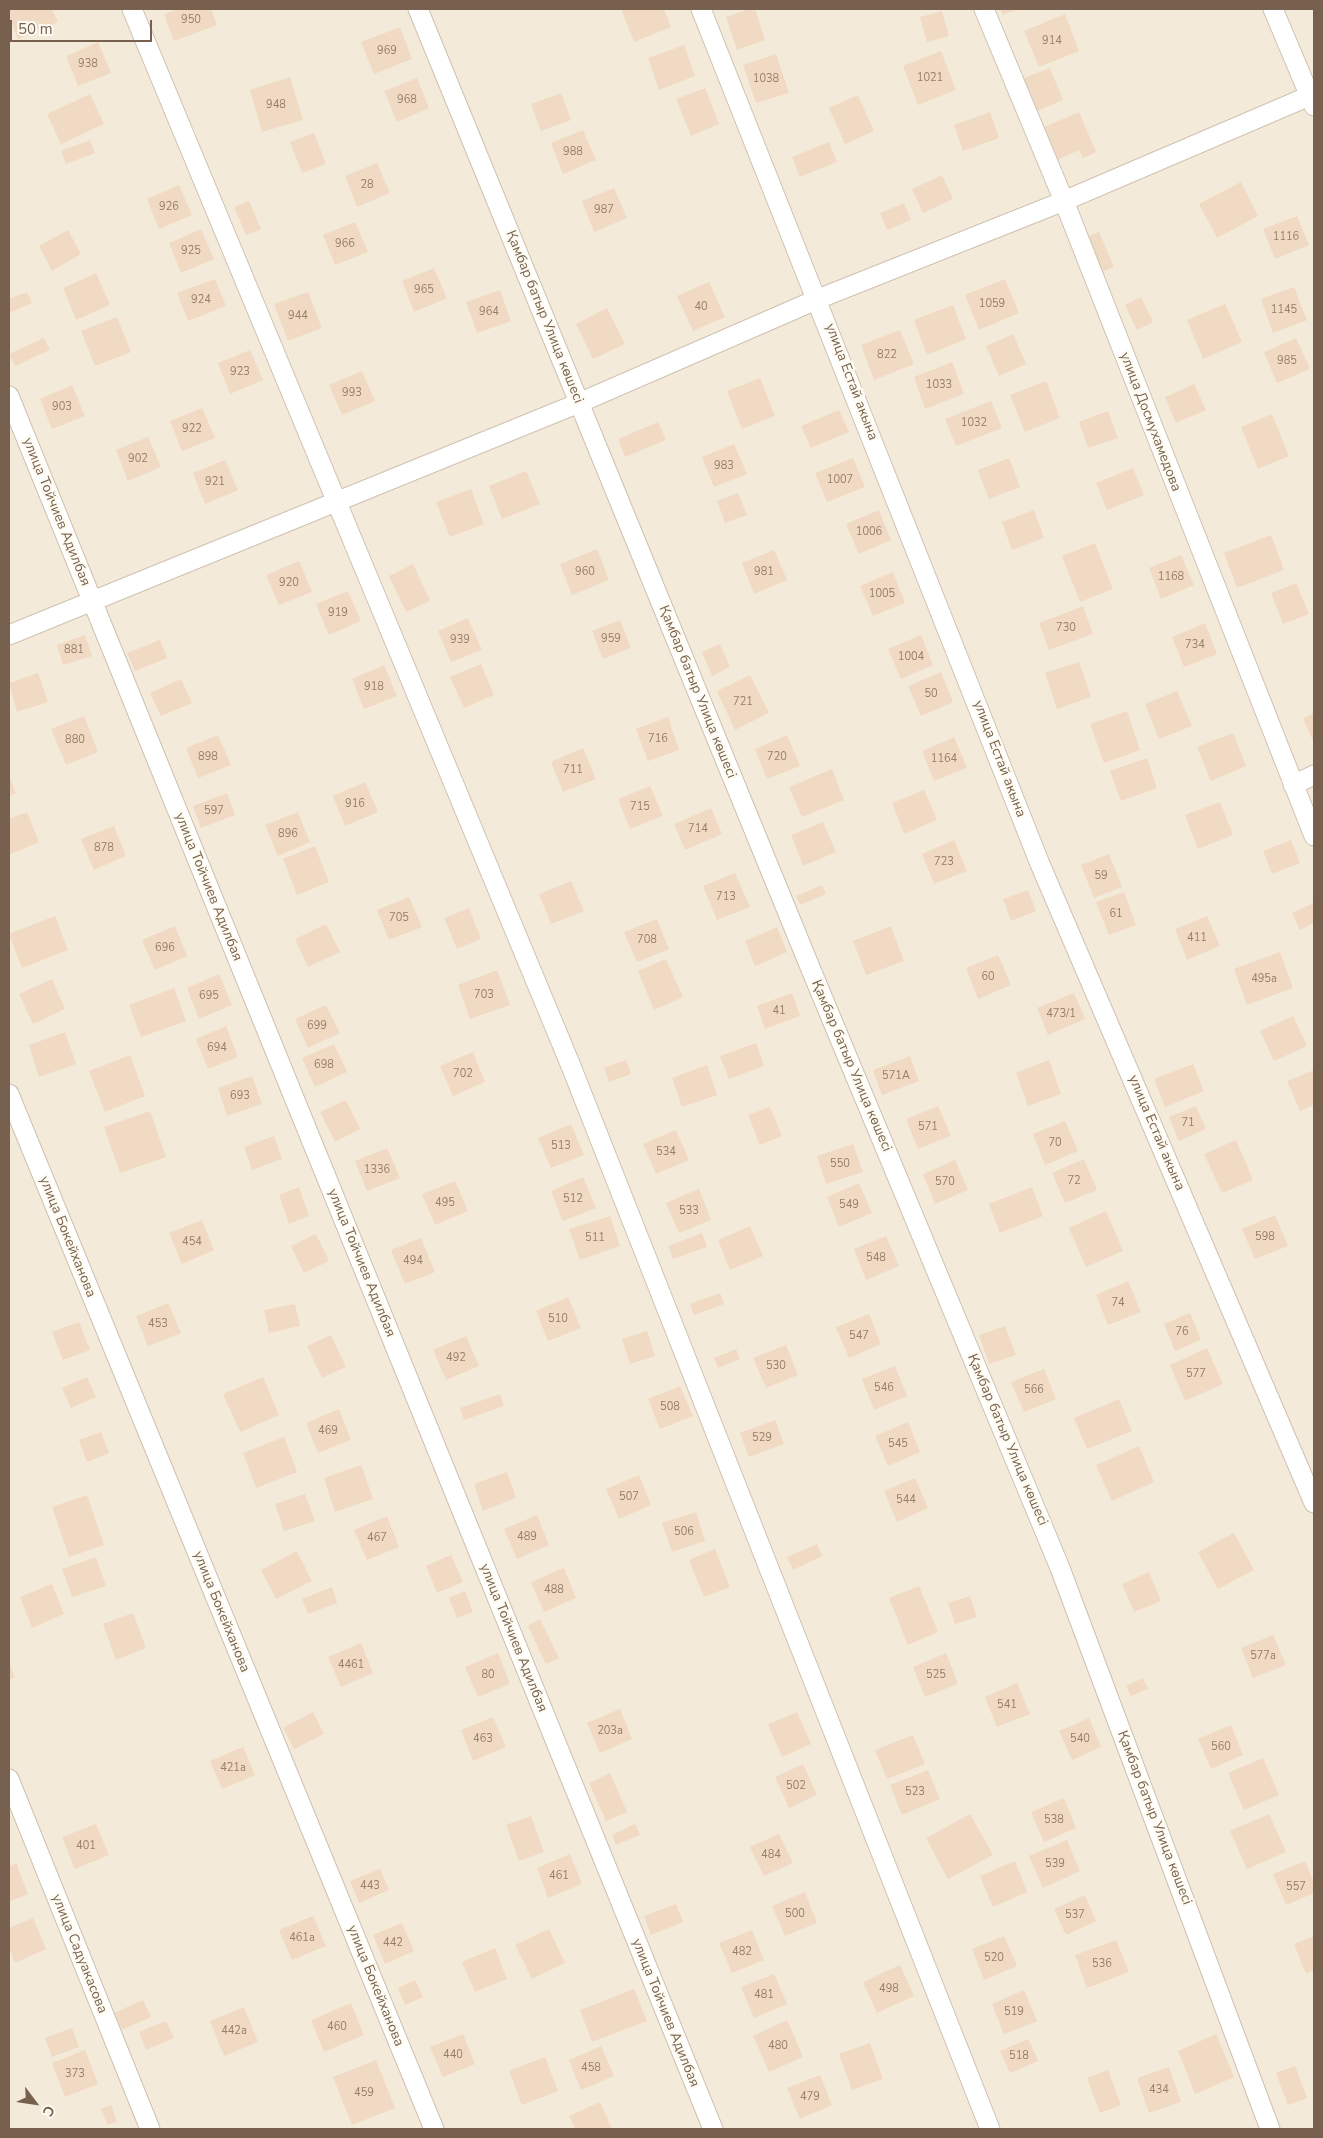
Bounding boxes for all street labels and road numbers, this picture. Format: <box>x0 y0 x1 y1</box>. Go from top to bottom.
street label: Қамбар батыр Улица көшесі <box>502 228 586 406</box>
street label: улица Естай акына <box>821 321 881 443</box>
street label: улица Досмухамедова <box>1116 350 1184 494</box>
street label: улица Тойчиев Адилбая <box>19 435 93 589</box>
street label: Қамбар батыр Улица көшесі <box>655 603 739 781</box>
street label: улица Естай акына <box>969 698 1029 820</box>
street label: улица Тойчиев Адилбая <box>171 810 245 964</box>
street label: Қамбар батыр Улица көшесі <box>807 978 895 1154</box>
street label: улица Естай акына <box>1124 1073 1188 1193</box>
street label: улица Бокейханова <box>35 1174 99 1300</box>
street label: улица Тойчиев Адилбая <box>324 1186 398 1340</box>
street label: Қамбар батыр Улица көшесі <box>963 1352 1051 1528</box>
street label: улица Бокейханова <box>189 1549 253 1675</box>
street label: улица Тойчиев Адилбая <box>476 1561 550 1715</box>
street label: Қамбар батыр Улица көшесі <box>1113 1729 1195 1907</box>
street label: улица Садуакасова <box>47 1892 111 2016</box>
street label: улица Бокейханова <box>343 1923 407 2049</box>
street label: улица Тойчиев Адилбая <box>628 1936 702 2090</box>

